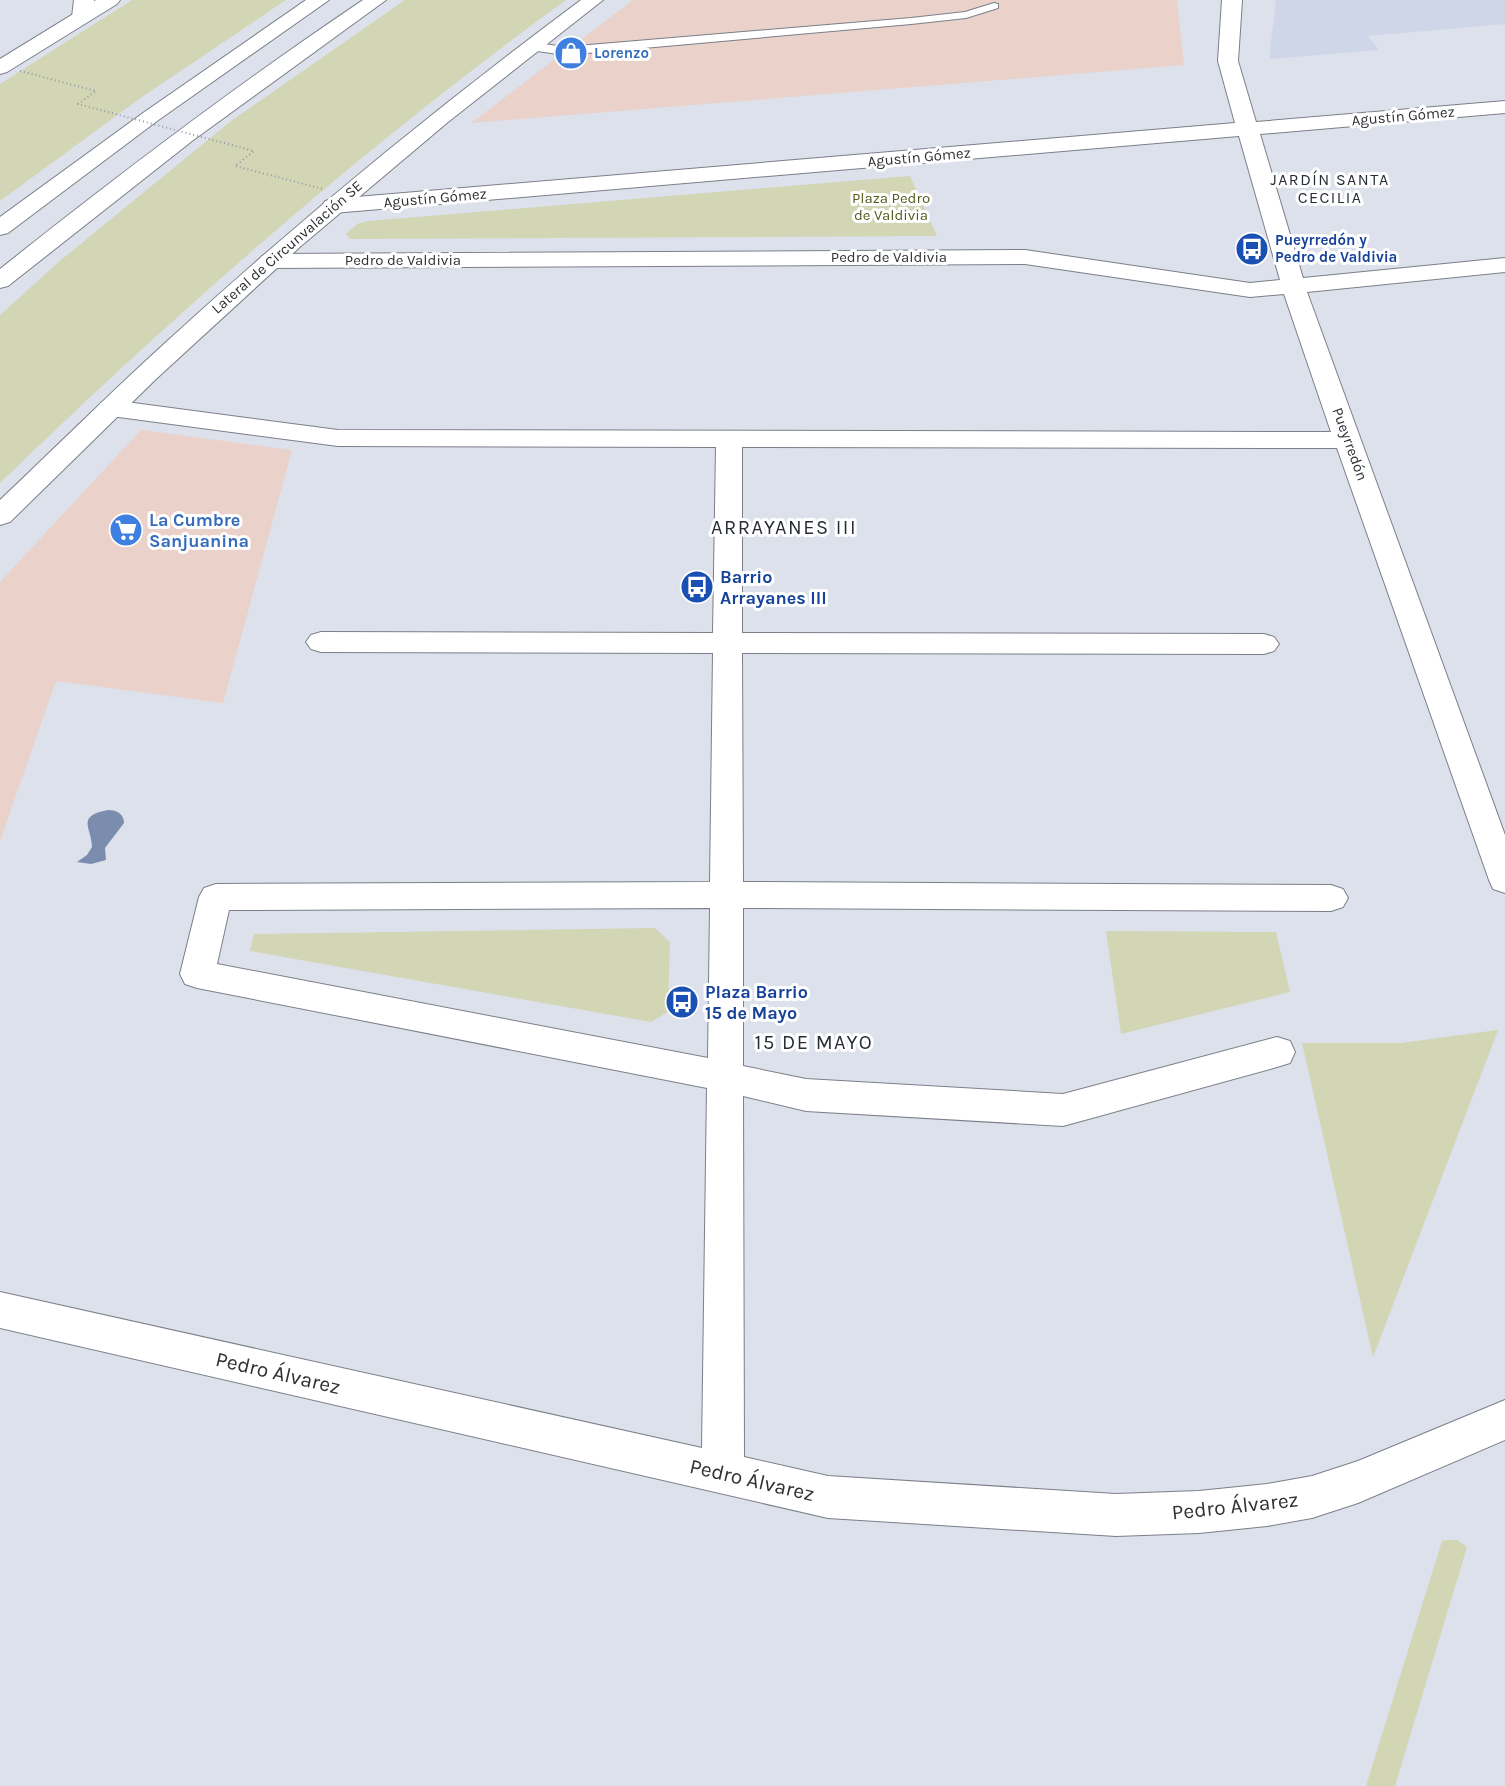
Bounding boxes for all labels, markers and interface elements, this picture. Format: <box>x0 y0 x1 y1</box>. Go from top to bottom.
shop icon: Lorenzo <box>553 35 589 71</box>
place label: Lorenzo <box>594 44 649 62</box>
street label: Agustín Gómez <box>1351 103 1455 129</box>
street label: Agustín Gómez <box>867 144 971 170</box>
district label: JARDÍN SANTA CECILIA <box>1270 170 1390 207</box>
street label: Lateral de Circunvalación SE <box>208 177 366 317</box>
street label: Agustín Gómez <box>383 185 487 211</box>
park label: Plaza Pedro de Valdivia <box>852 189 930 224</box>
bus stop icon: Pueyrredón y Pedro de Valdivia <box>1234 231 1270 267</box>
place label: Pueyrredón y Pedro de Valdivia <box>1275 231 1397 266</box>
street label: Pedro de Valdivia <box>831 248 947 266</box>
street label: Pedro de Valdivia <box>345 251 461 269</box>
street label: Pueyrredón <box>1328 405 1372 483</box>
place label: La Cumbre Sanjuanina <box>149 509 249 552</box>
supermarket icon: La Cumbre Sanjuanina <box>108 512 144 548</box>
district label: ARRAYANES III <box>711 516 857 539</box>
place label: Barrio Arrayanes III <box>720 566 827 609</box>
bus stop icon: Barrio Arrayanes III <box>679 569 715 605</box>
place label: Plaza Barrio 15 de Mayo <box>705 981 808 1024</box>
bus stop icon: Plaza Barrio 15 de Mayo <box>664 984 700 1020</box>
district label: 15 DE MAYO <box>755 1031 873 1054</box>
street label: Pedro Álvarez <box>213 1347 343 1399</box>
street label: Pedro Álvarez <box>687 1454 817 1506</box>
street label: Pedro Álvarez <box>1170 1487 1300 1525</box>

